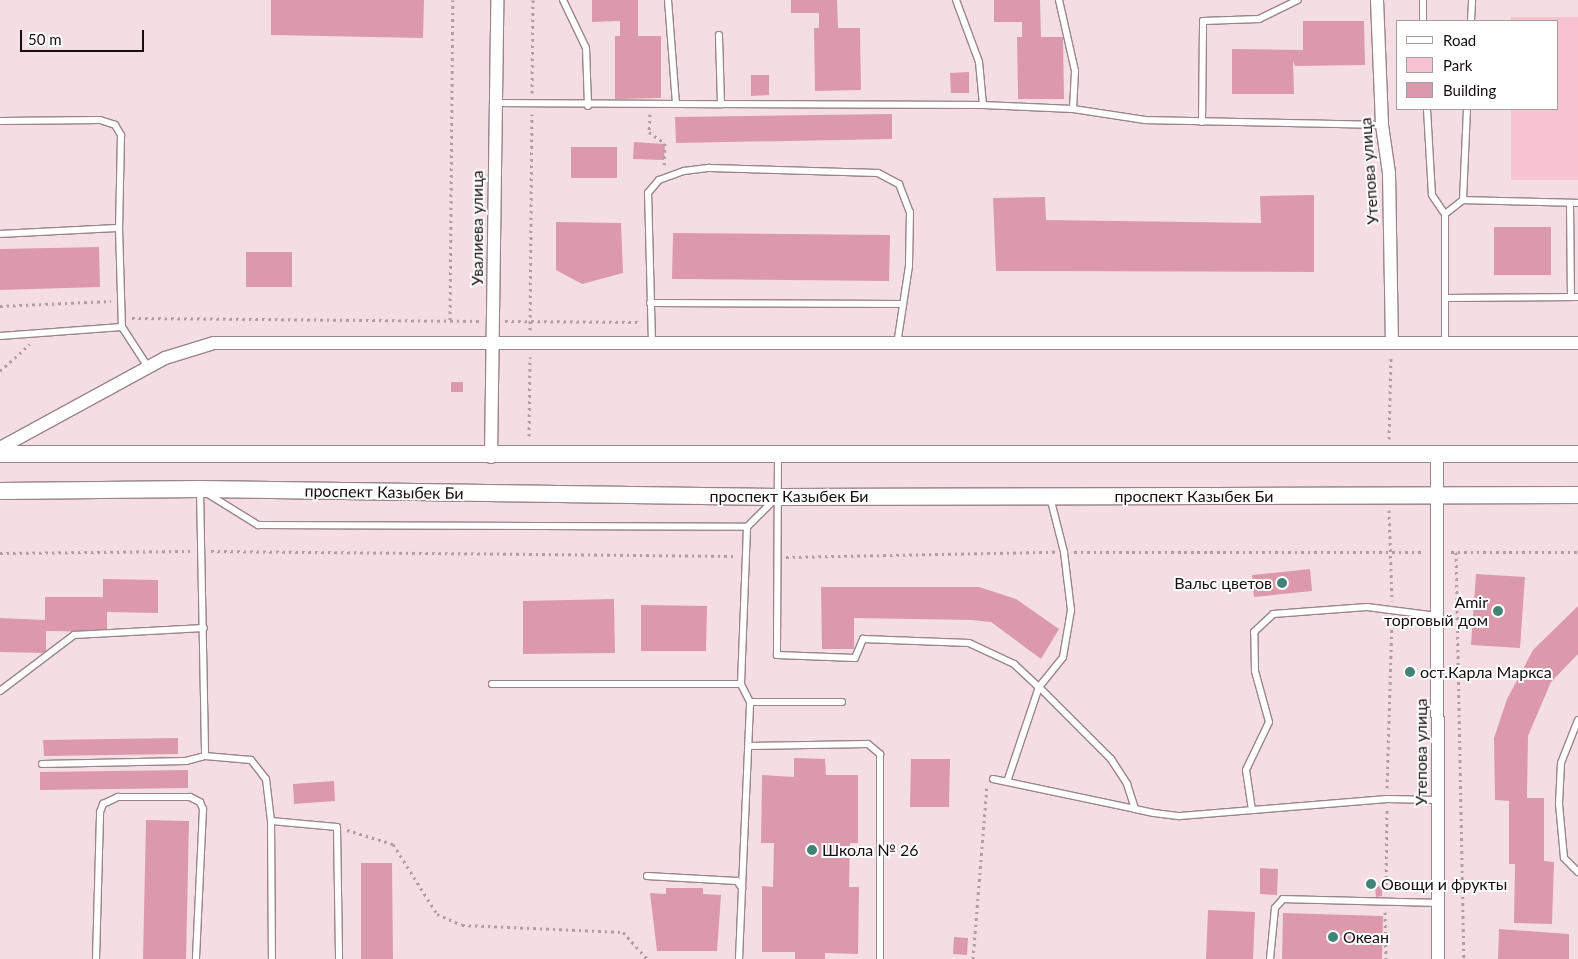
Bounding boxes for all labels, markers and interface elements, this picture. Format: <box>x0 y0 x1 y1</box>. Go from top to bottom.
scale bar <box>22 20 146 52</box>
legend <box>1396 20 1558 110</box>
text: 50 m <box>28 30 62 48</box>
text: Road <box>1443 31 1476 49</box>
text: Park <box>1443 56 1472 74</box>
text: Building <box>1443 81 1496 99</box>
street label: Утепова улица <box>1356 117 1382 225</box>
street label: Увалиева улица <box>467 170 487 286</box>
street label: проспект Казыбек Би <box>304 481 464 503</box>
street label: проспект Казыбек Би <box>709 486 869 506</box>
street label: проспект Казыбек Би <box>1114 486 1274 506</box>
place label: Вальс цветов <box>1174 573 1272 593</box>
marker: Вальс цветов <box>1276 577 1288 589</box>
place label: Amir торговый дом <box>1384 592 1488 630</box>
marker: Amir торговый дом <box>1492 605 1504 617</box>
place label: ост.Карла Маркса <box>1420 662 1552 682</box>
marker: ост.Карла Маркса <box>1404 666 1416 678</box>
street label: Утепова улица <box>1411 698 1431 806</box>
place label: Школа № 26 <box>822 840 918 860</box>
marker: Школа № 26 <box>806 844 818 856</box>
place label: Овощи и фрукты <box>1381 874 1507 894</box>
marker: Овощи и фрукты <box>1365 878 1377 890</box>
place label: Океан <box>1343 927 1389 947</box>
marker: Океан <box>1327 931 1339 943</box>

